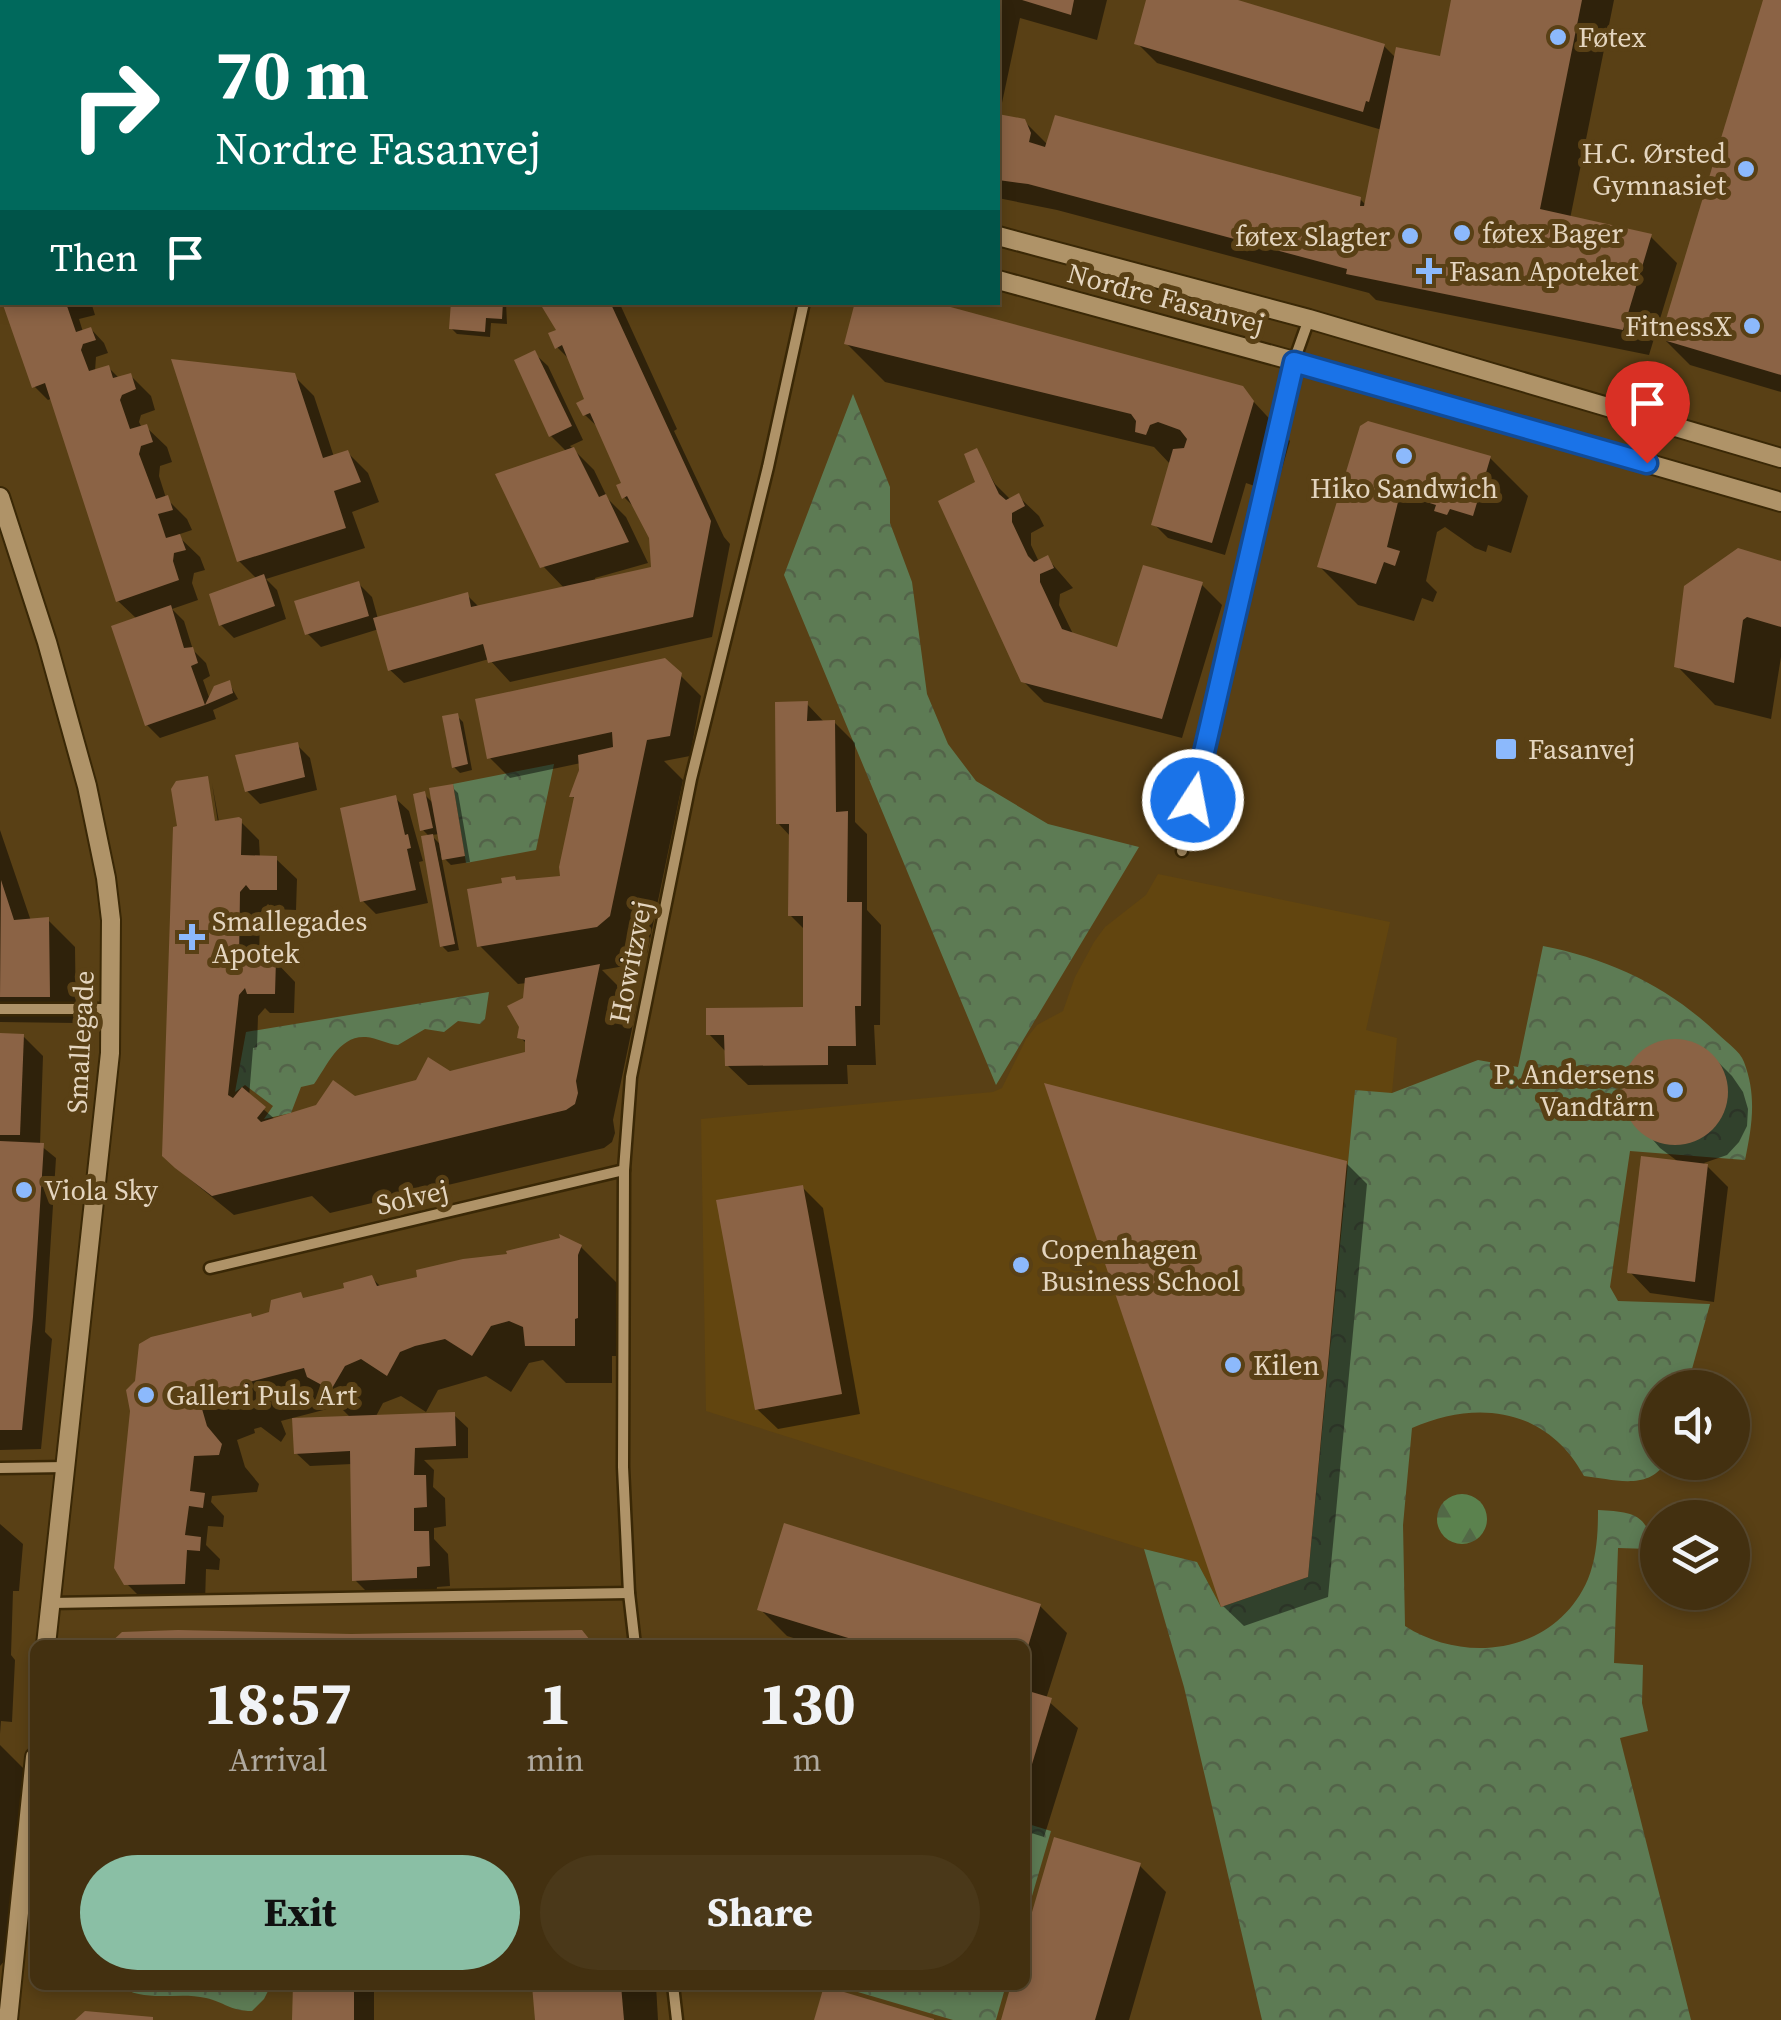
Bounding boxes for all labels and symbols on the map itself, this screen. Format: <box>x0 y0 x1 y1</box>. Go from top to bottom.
place label: Føtex <box>1578 18 1647 56</box>
marker: Føtex <box>1547 26 1569 48</box>
place label: H.C. Ørsted Gymnasiet <box>1582 134 1727 204</box>
marker: H.C. Ørsted Gymnasiet <box>1735 158 1757 180</box>
place label: føtex Bager <box>1482 214 1623 252</box>
place label: føtex Slagter <box>1235 217 1390 255</box>
marker: føtex Bager <box>1451 222 1473 244</box>
marker: føtex Slagter <box>1399 225 1421 247</box>
place label: Fasan Apoteket <box>1449 252 1639 290</box>
street label: Nordre Fasanvej <box>1063 253 1269 343</box>
marker: Fasan Apoteket <box>1418 260 1440 282</box>
place label: FitnessX <box>1625 307 1732 345</box>
marker: FitnessX <box>1741 315 1763 337</box>
pin <box>1605 361 1690 464</box>
marker: Hiko Sandwich <box>1393 445 1415 467</box>
place label: Hiko Sandwich <box>1310 469 1498 507</box>
place label: Fasanvej <box>1528 730 1635 768</box>
marker: Fasanvej <box>1493 736 1519 762</box>
position arrow <box>1141 748 1245 852</box>
street label: Howitzvej <box>600 897 660 1027</box>
place label: Smallegades Apotek <box>212 902 367 972</box>
marker: Smallegades Apotek <box>181 926 203 948</box>
street label: Smallegade <box>57 970 103 1114</box>
place label: P. Andersens Vandtårn <box>1494 1055 1655 1125</box>
marker: P. Andersens Vandtårn <box>1664 1079 1686 1101</box>
street label: Solvej <box>372 1170 452 1224</box>
place label: Viola Sky <box>44 1171 159 1209</box>
marker: Viola Sky <box>13 1179 35 1201</box>
place label: Copenhagen Business School <box>1041 1230 1240 1300</box>
marker: Copenhagen Business School <box>1010 1254 1032 1276</box>
place label: Kilen <box>1253 1346 1320 1384</box>
marker: Kilen <box>1222 1354 1244 1376</box>
place label: Galleri Puls Art <box>166 1376 358 1414</box>
marker: Galleri Puls Art <box>135 1384 157 1406</box>

